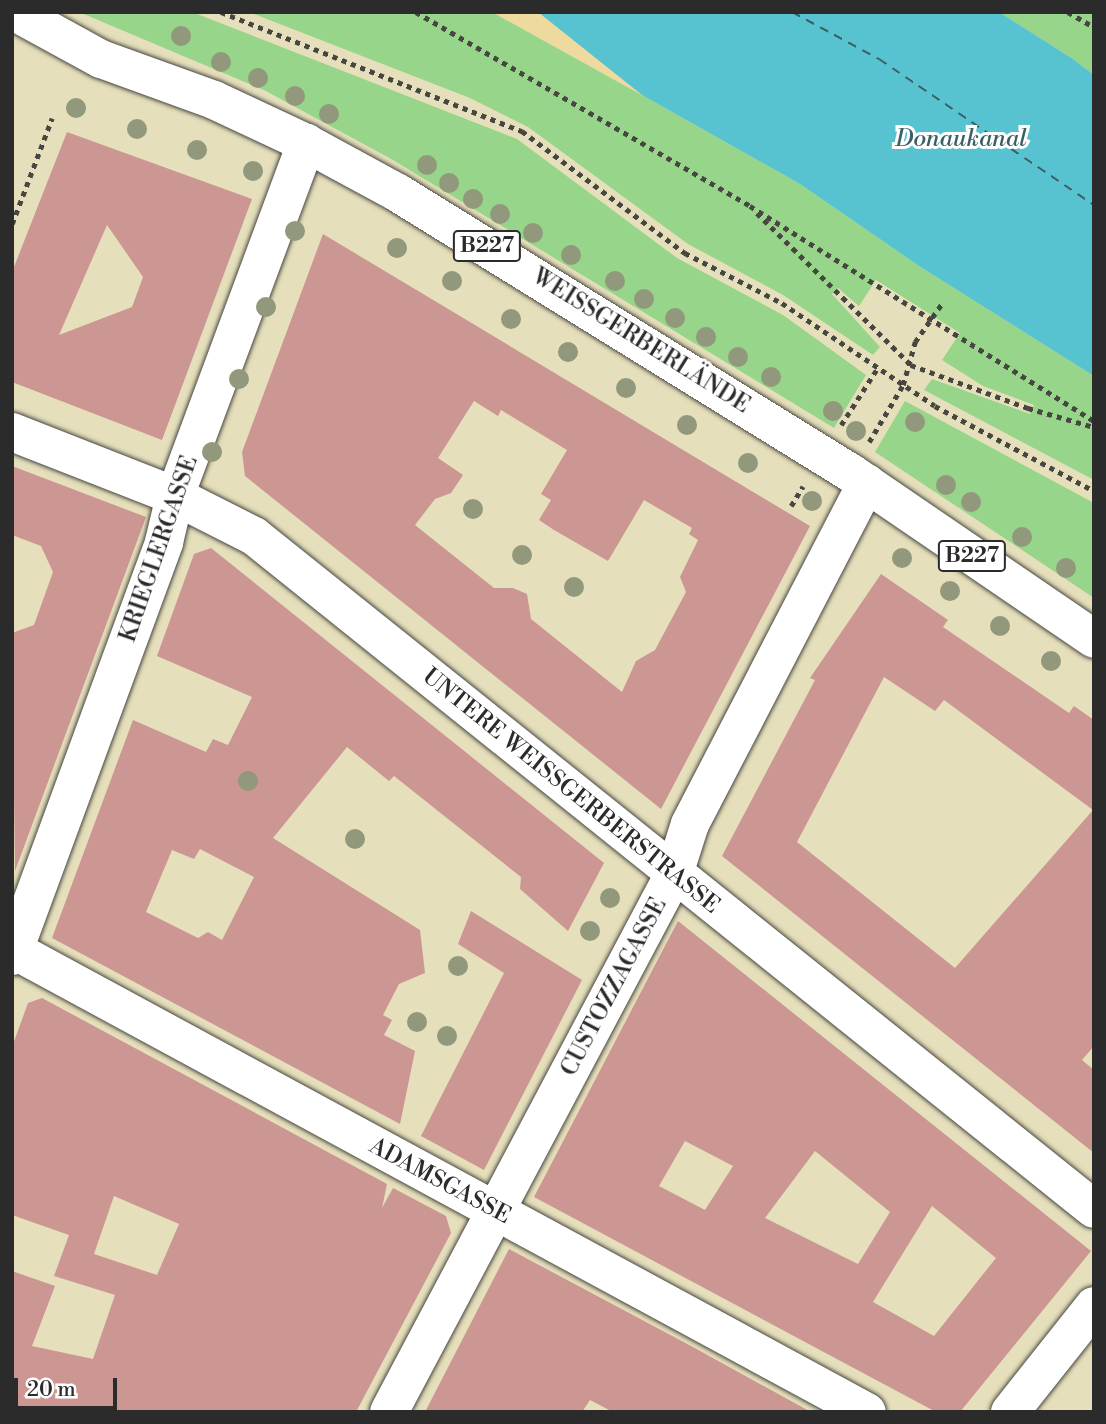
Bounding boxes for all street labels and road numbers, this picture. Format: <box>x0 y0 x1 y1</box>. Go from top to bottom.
road number: B227 <box>452 229 522 264</box>
street label: WEISSGERBERLÄNDE <box>527 263 755 419</box>
street label: KRIEGLERGASSE <box>114 452 204 646</box>
road number: B227 <box>937 538 1007 574</box>
street label: UNTERE WEISSGERBERSTRASSE <box>417 662 725 920</box>
street label: CUSTOZZAGASSE <box>555 893 673 1081</box>
street label: ADAMSGASSE <box>365 1132 515 1230</box>

